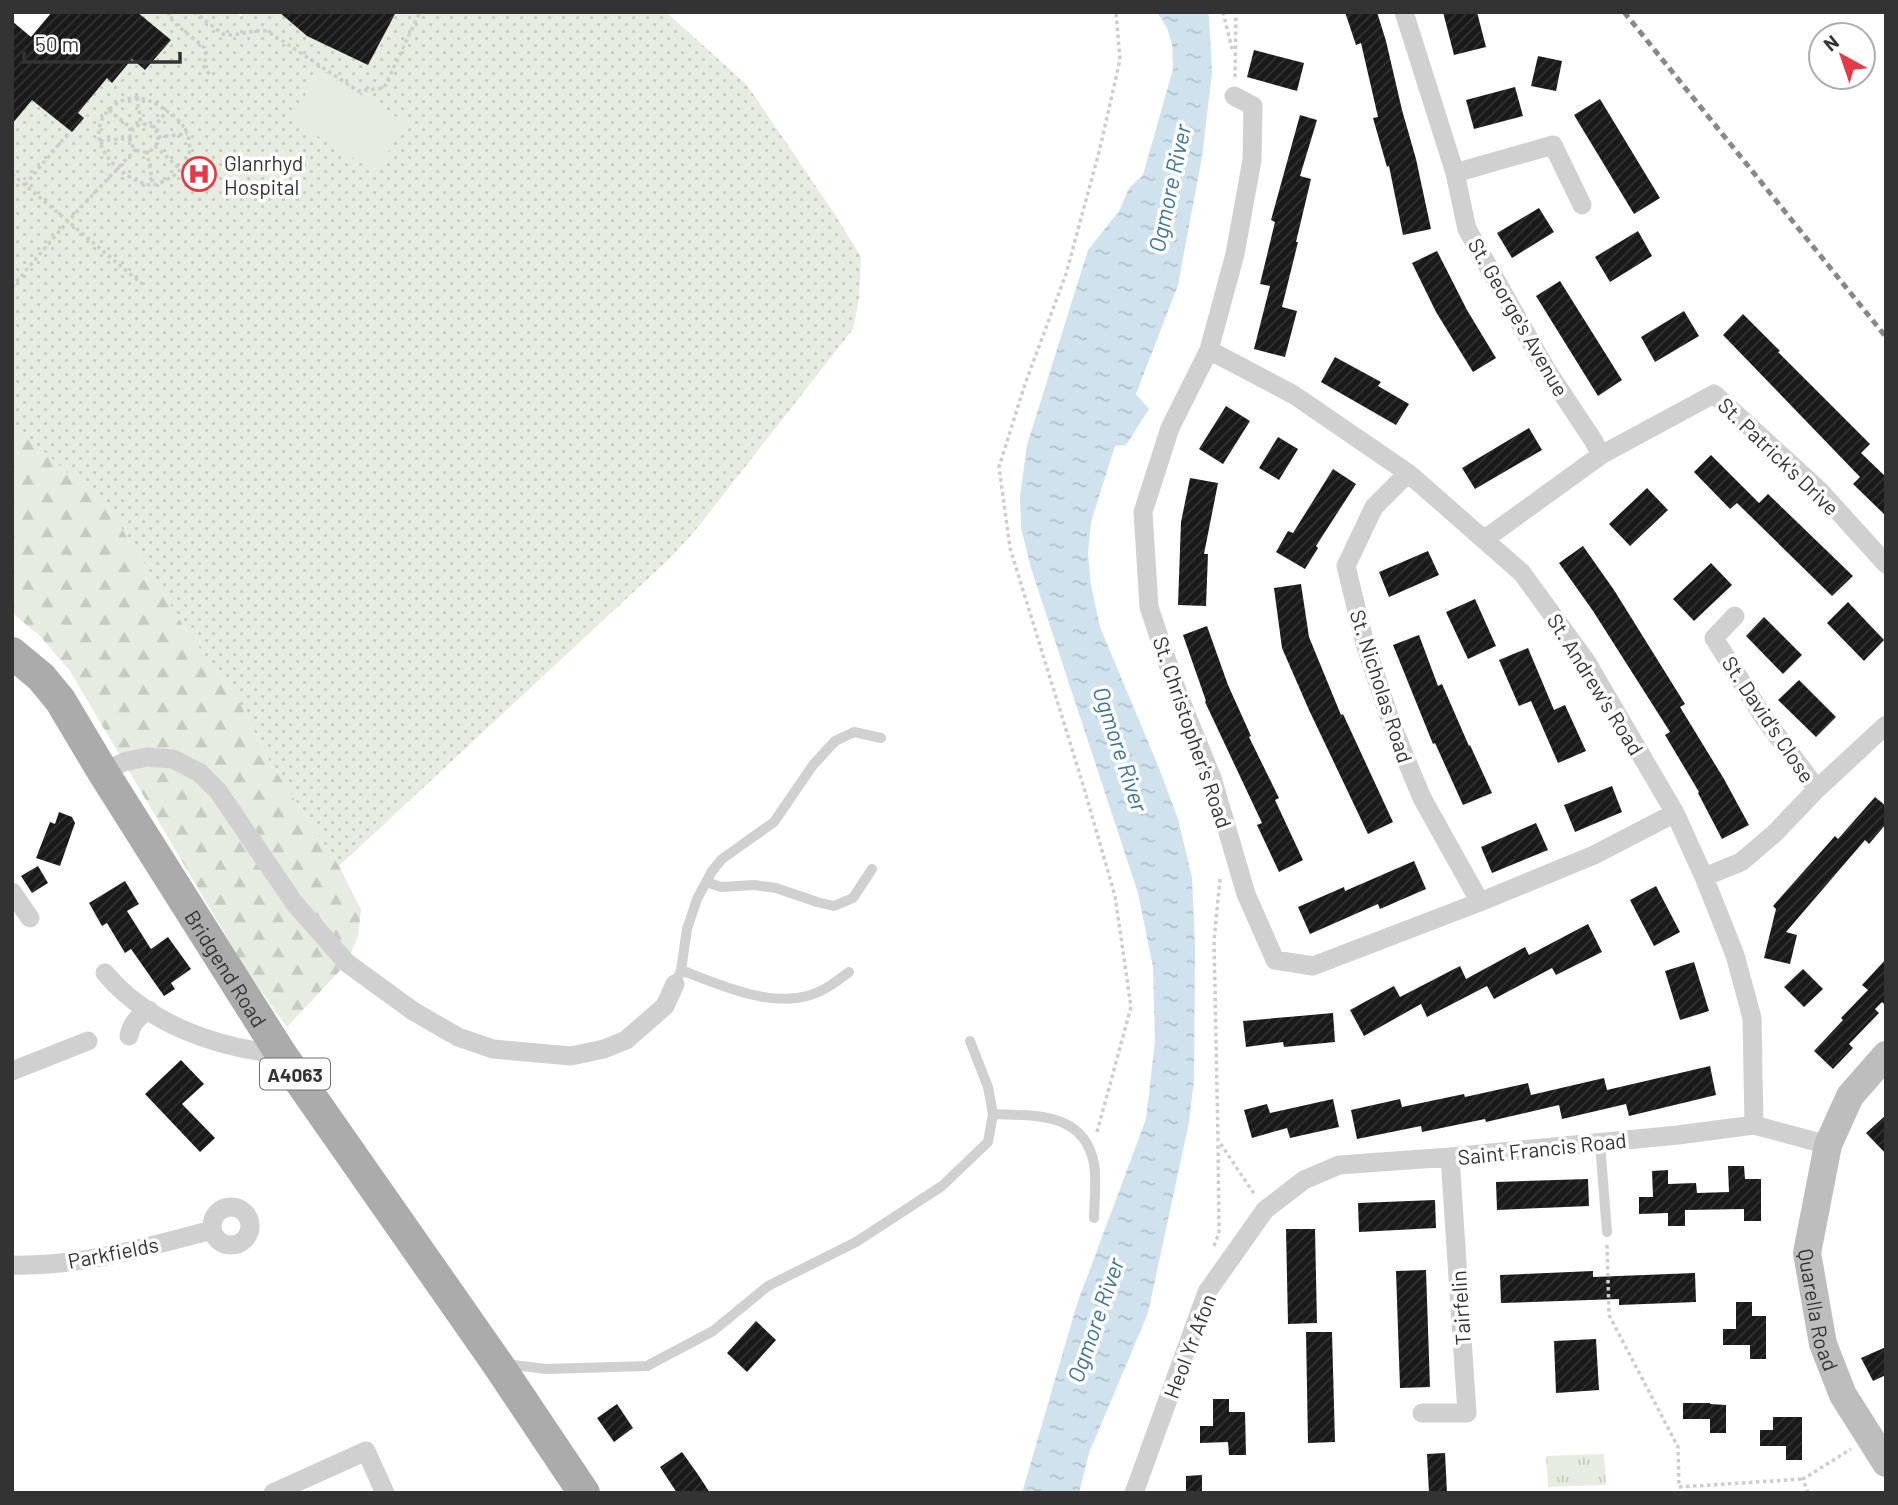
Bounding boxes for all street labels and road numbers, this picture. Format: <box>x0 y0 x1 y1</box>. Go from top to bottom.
street label: St. George's Avenue <box>1464 234 1574 400</box>
street label: St. Patrick's Drive <box>1713 392 1845 520</box>
street label: St. Nicholas Road <box>1345 606 1419 766</box>
street label: St. Andrew's Road <box>1543 609 1649 759</box>
street label: St. Christopher's Road <box>1148 633 1238 831</box>
street label: St. David's Close <box>1718 651 1820 787</box>
street label: Bridgend Road <box>180 905 273 1031</box>
road number: A4063 <box>260 1058 330 1090</box>
street label: Saint Francis Road <box>1456 1127 1628 1169</box>
street label: Parkfields <box>66 1231 160 1273</box>
street label: Quarella Road <box>1794 1247 1845 1374</box>
street label: Tairfelin <box>1445 1270 1475 1346</box>
street label: Heol Yr Afon <box>1158 1290 1220 1402</box>

